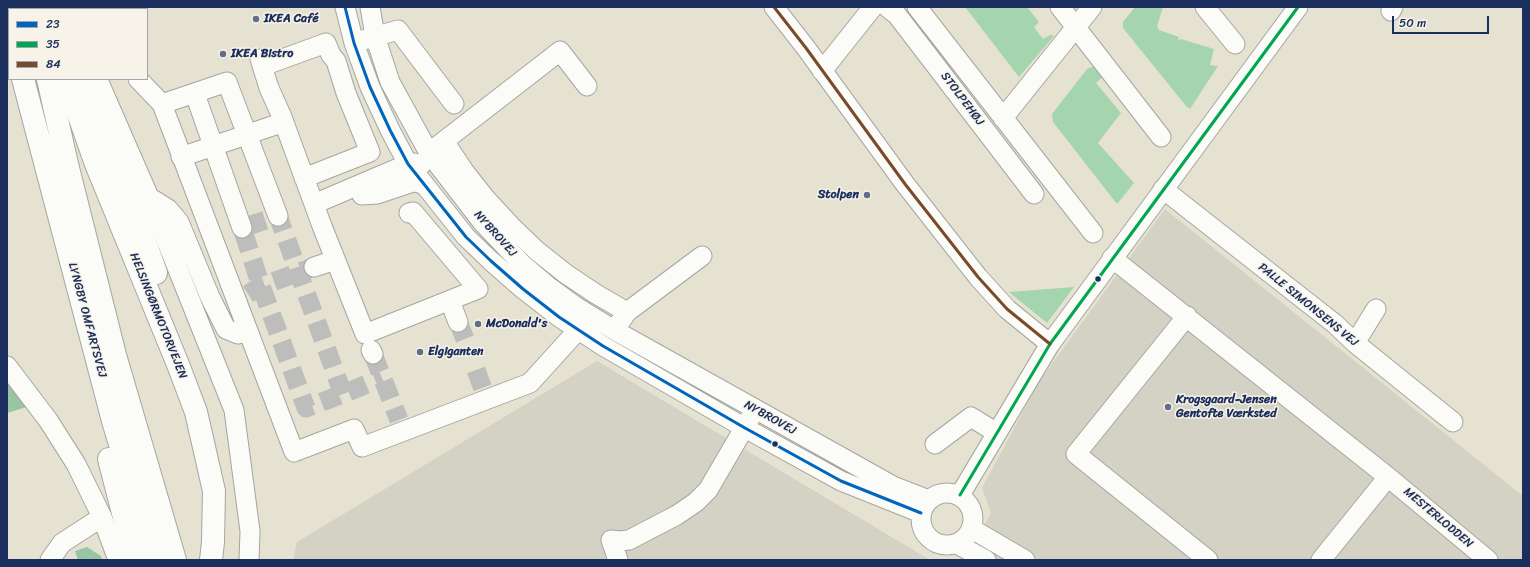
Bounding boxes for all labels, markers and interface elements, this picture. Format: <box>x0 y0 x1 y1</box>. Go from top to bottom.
legend <box>8 8 148 80</box>
scale bar <box>1394 8 1491 34</box>
place label: IKEA Café <box>264 12 319 26</box>
text: 50 m <box>1399 12 1426 34</box>
text: 23 <box>46 13 60 35</box>
marker: IKEA Café <box>251 14 261 24</box>
text: 35 <box>46 33 60 55</box>
place label: IKEA Bistro <box>231 47 293 61</box>
marker: IKEA Bistro <box>218 49 228 59</box>
text: 84 <box>46 53 61 75</box>
street label: STOLPEHØJ <box>937 69 987 129</box>
place label: Stolpen <box>818 188 859 202</box>
marker: Stolpen <box>862 190 872 200</box>
street label: NYBROVEJ <box>471 208 519 260</box>
street label: HELSINGØRMOTORVEJEN <box>126 251 190 381</box>
street label: PALLE SIMONSENS VEJ <box>1255 260 1361 350</box>
street label: LYNGBY OMFARTSVEJ <box>65 261 109 379</box>
unlabelled marker <box>1093 274 1103 284</box>
place label: McDonald's <box>486 317 547 331</box>
marker: McDonald's <box>473 319 483 329</box>
place label: Elgiganten <box>428 345 484 359</box>
marker: Elgiganten <box>415 347 425 357</box>
place label: Krogsgaard-Jensen Gentofte Værksted <box>1176 393 1277 421</box>
street label: NYBROVEJ <box>742 398 798 438</box>
marker: Krogsgaard-Jensen Gentofte Værksted <box>1163 402 1173 412</box>
unlabelled marker <box>770 439 780 449</box>
street label: MESTERLODDEN <box>1400 485 1476 551</box>

